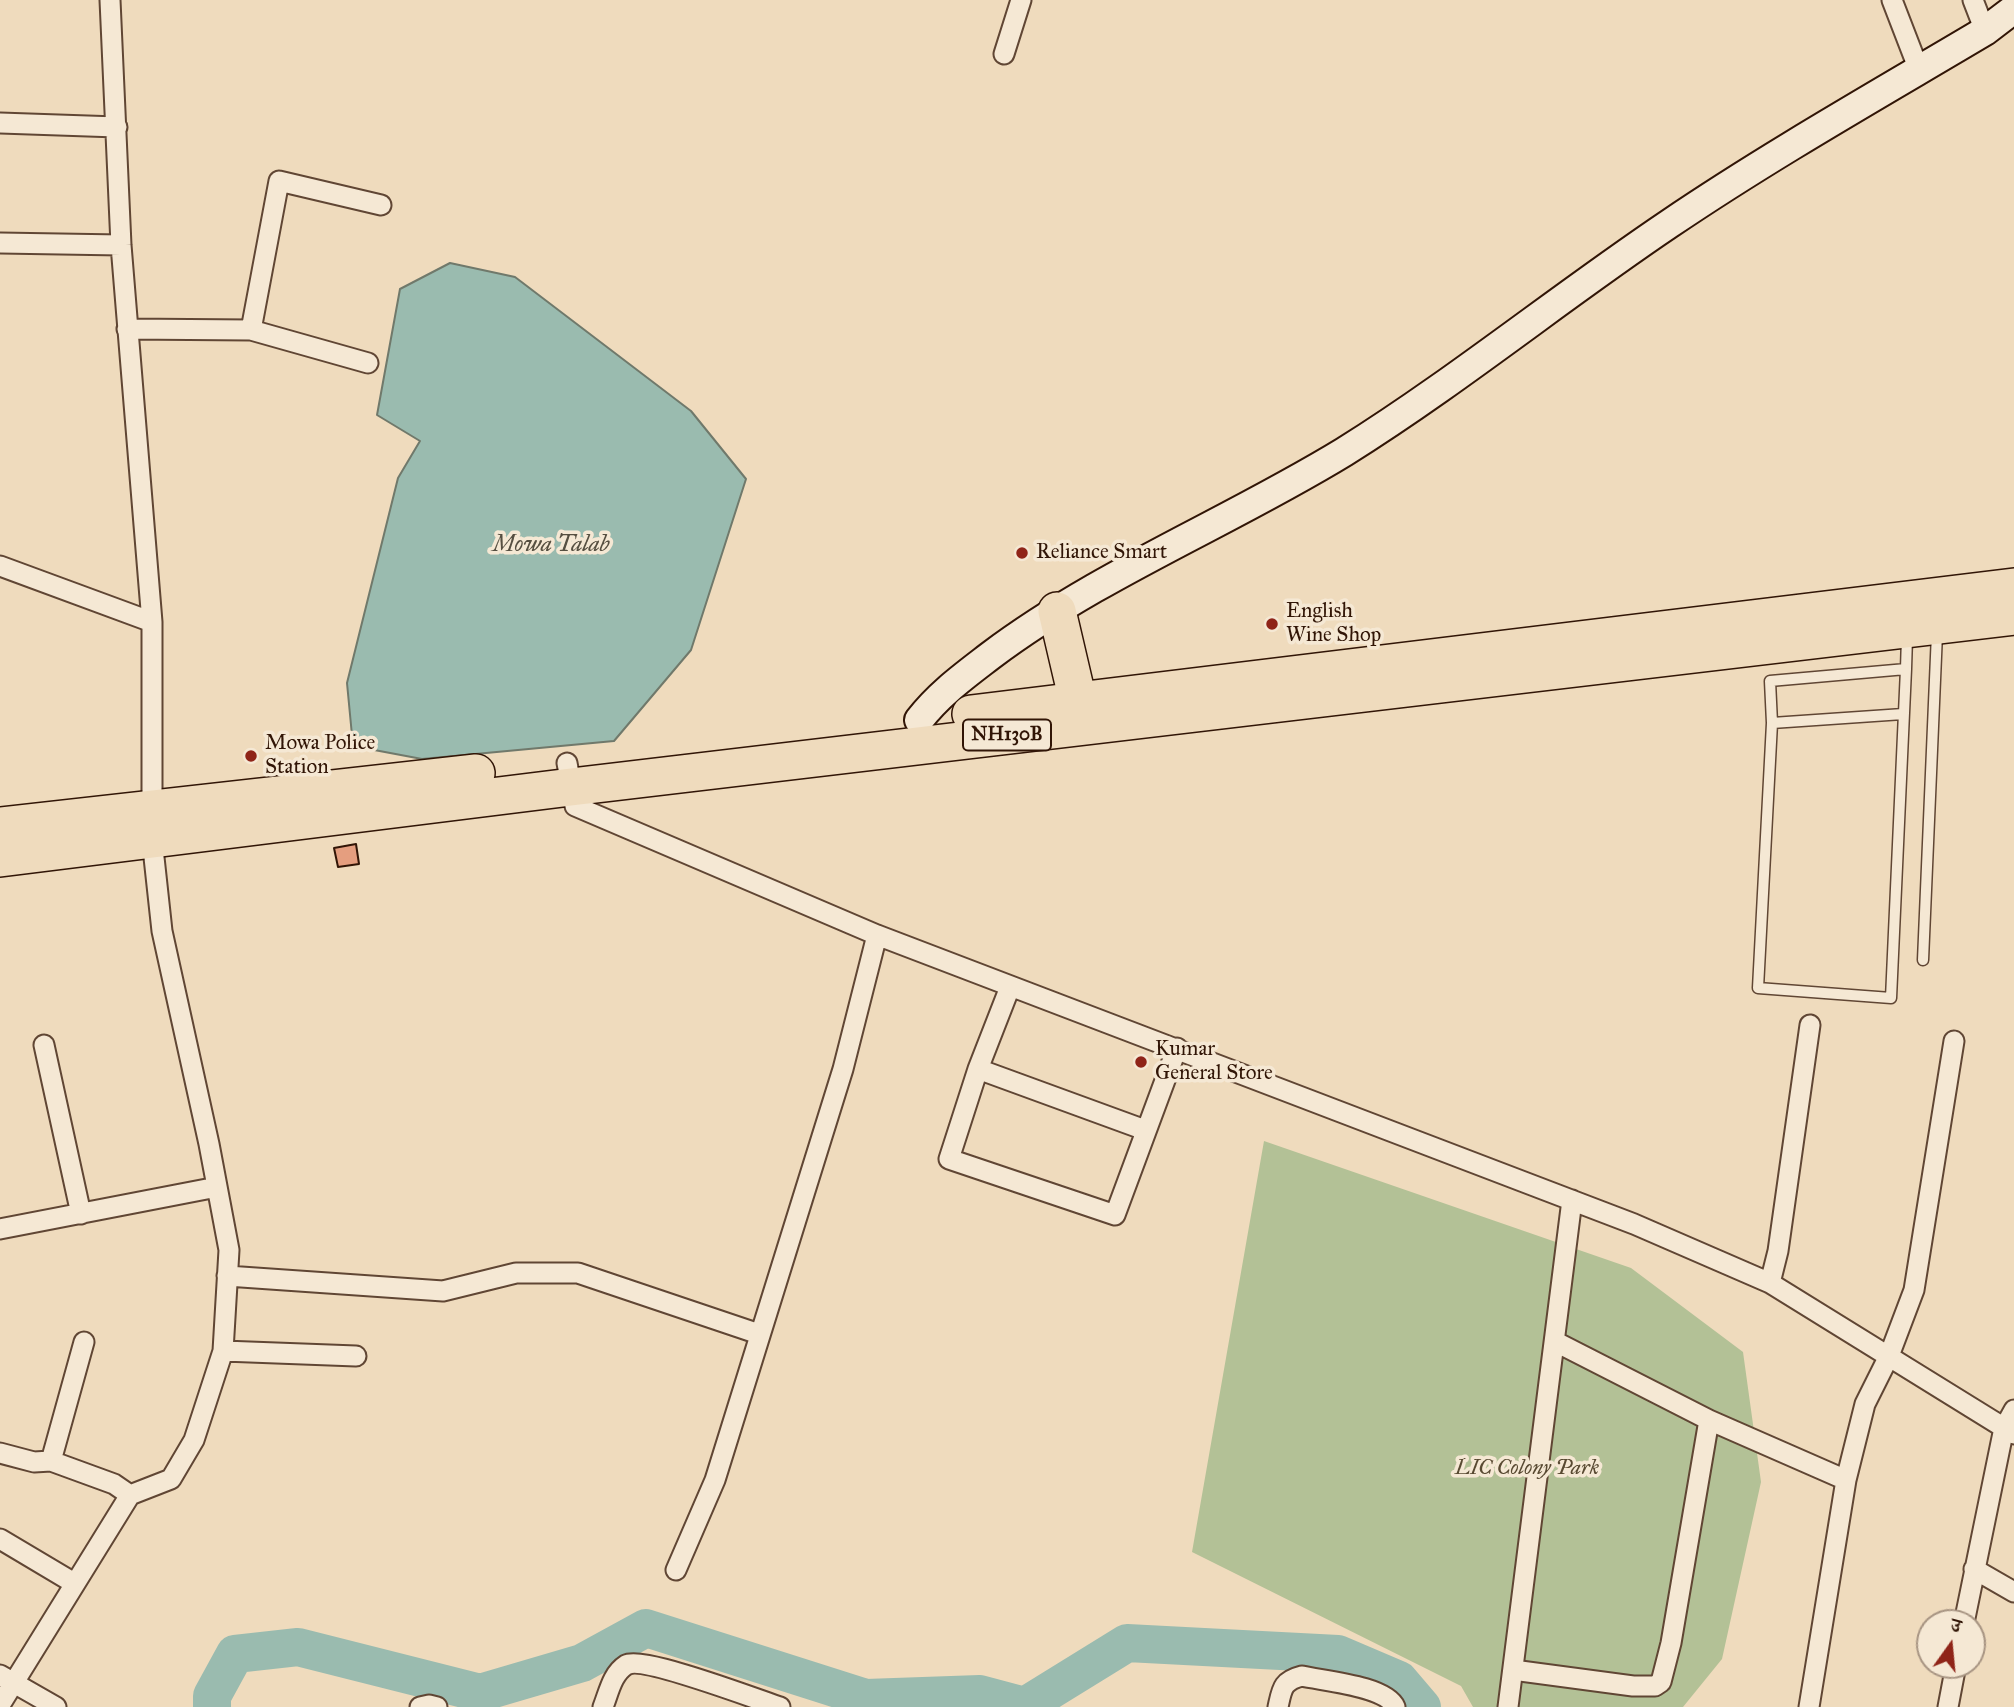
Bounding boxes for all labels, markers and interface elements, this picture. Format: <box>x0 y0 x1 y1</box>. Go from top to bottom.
water label: Mowa Talab <box>492 531 610 559</box>
place label: Reliance Smart <box>1036 540 1167 566</box>
marker: Reliance Smart <box>1014 545 1030 561</box>
place label: English Wine Shop <box>1286 599 1381 649</box>
marker: English Wine Shop <box>1264 616 1280 632</box>
road number: NH130B <box>963 720 1051 750</box>
place label: Mowa Police Station <box>265 731 375 781</box>
marker: Mowa Police Station <box>243 748 259 764</box>
place label: Kumar General Store <box>1155 1037 1273 1087</box>
marker: Kumar General Store <box>1133 1054 1149 1070</box>
park label: LIC Colony Park <box>1455 1456 1599 1482</box>
north arrow <box>1916 1609 1986 1679</box>
text: उ <box>1948 1613 1964 1638</box>

